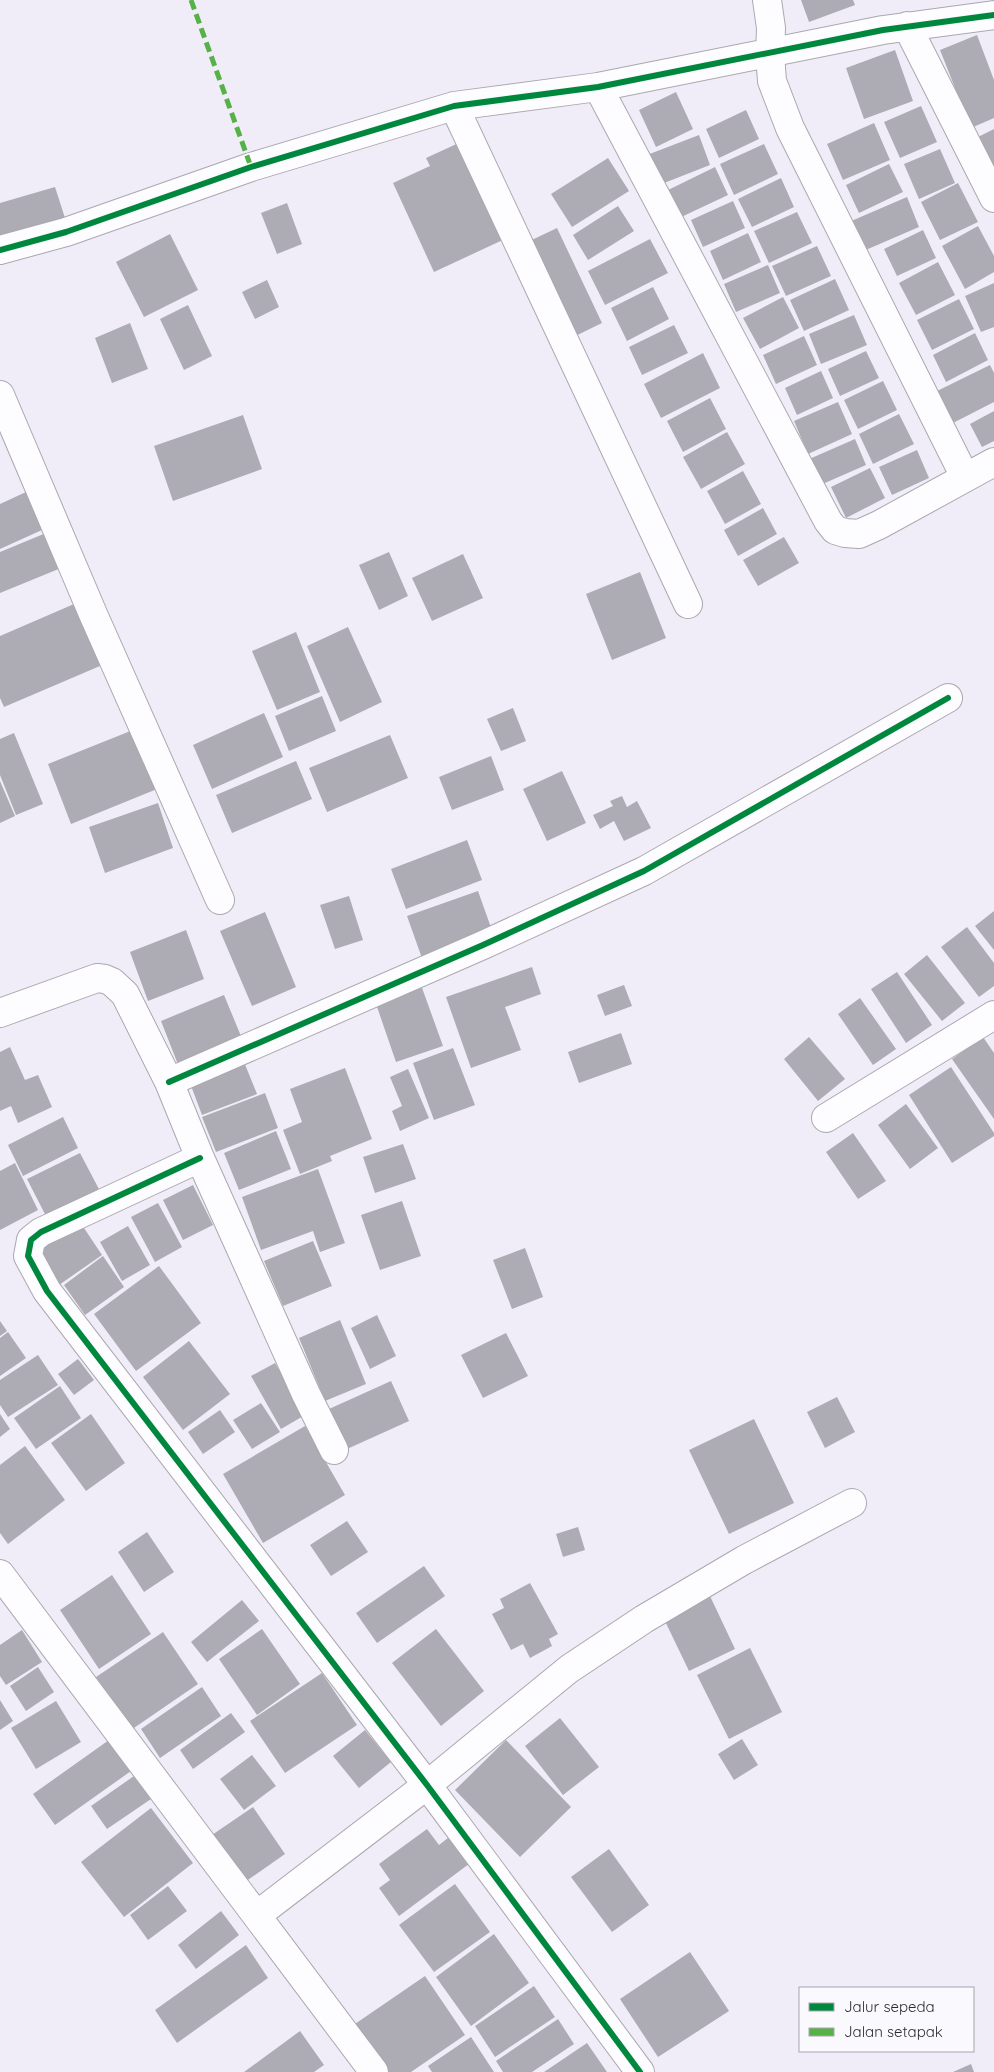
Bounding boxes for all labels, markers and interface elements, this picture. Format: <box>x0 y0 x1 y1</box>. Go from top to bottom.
legend <box>799 1987 974 2052</box>
text: Jalur sepeda <box>844 1997 935 2016</box>
text: Jalan setapak <box>844 2022 943 2041</box>

